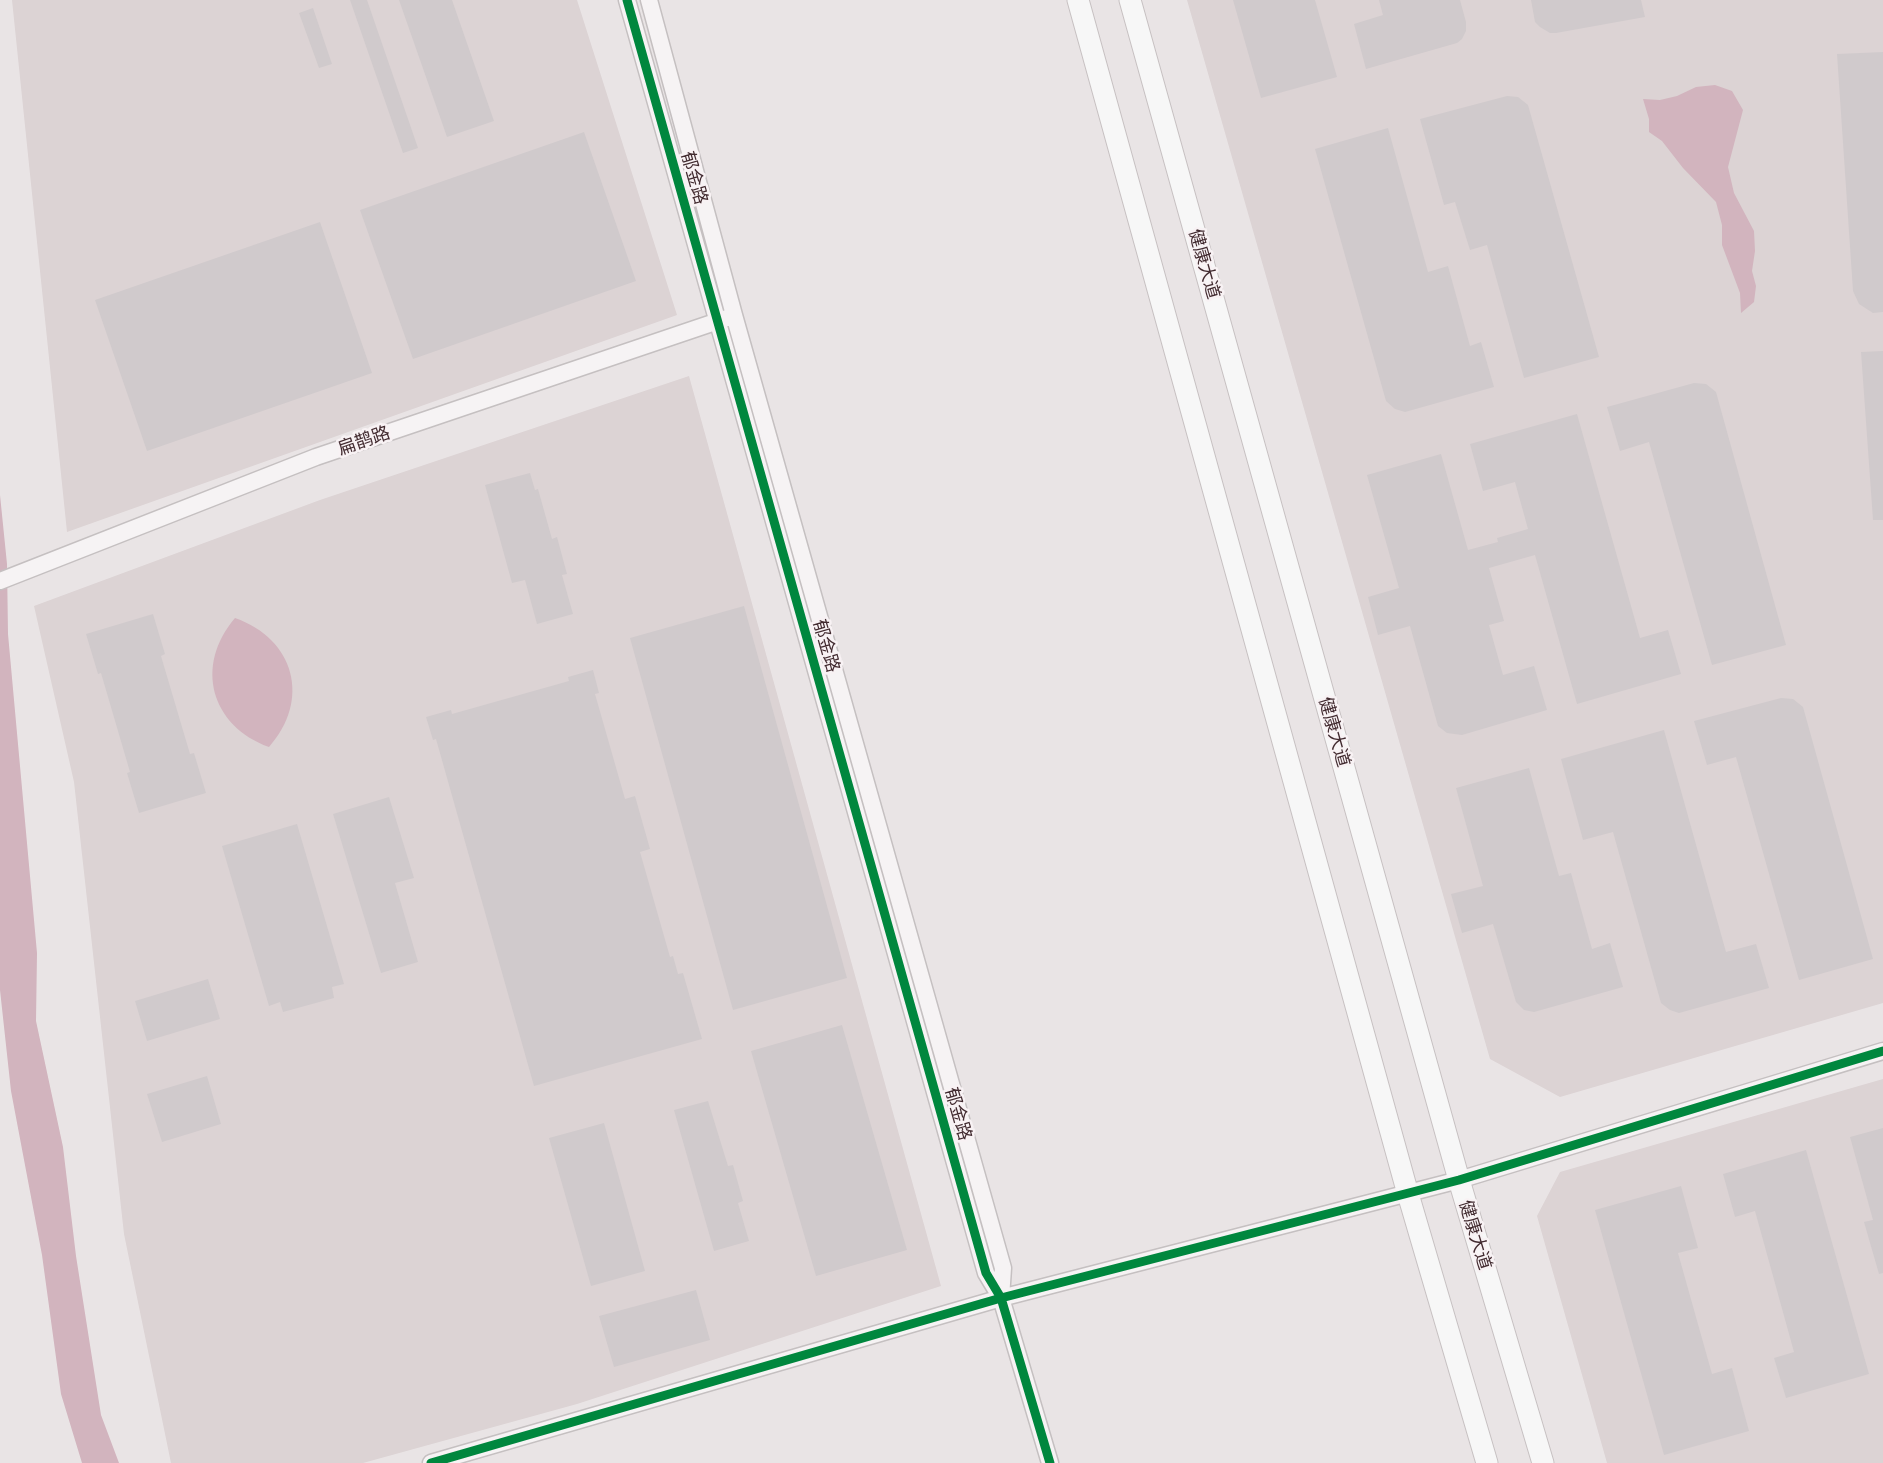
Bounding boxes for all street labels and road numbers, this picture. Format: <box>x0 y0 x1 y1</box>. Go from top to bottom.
street label: 郁金路 <box>676 149 712 207</box>
street label: 健康大道 <box>1184 226 1224 302</box>
street label: 扁鹊路 <box>335 422 393 460</box>
street label: 郁金路 <box>808 617 844 675</box>
street label: 健康大道 <box>1314 694 1354 770</box>
street label: 郁金路 <box>940 1085 976 1143</box>
street label: 健康大道 <box>1454 1197 1496 1273</box>

